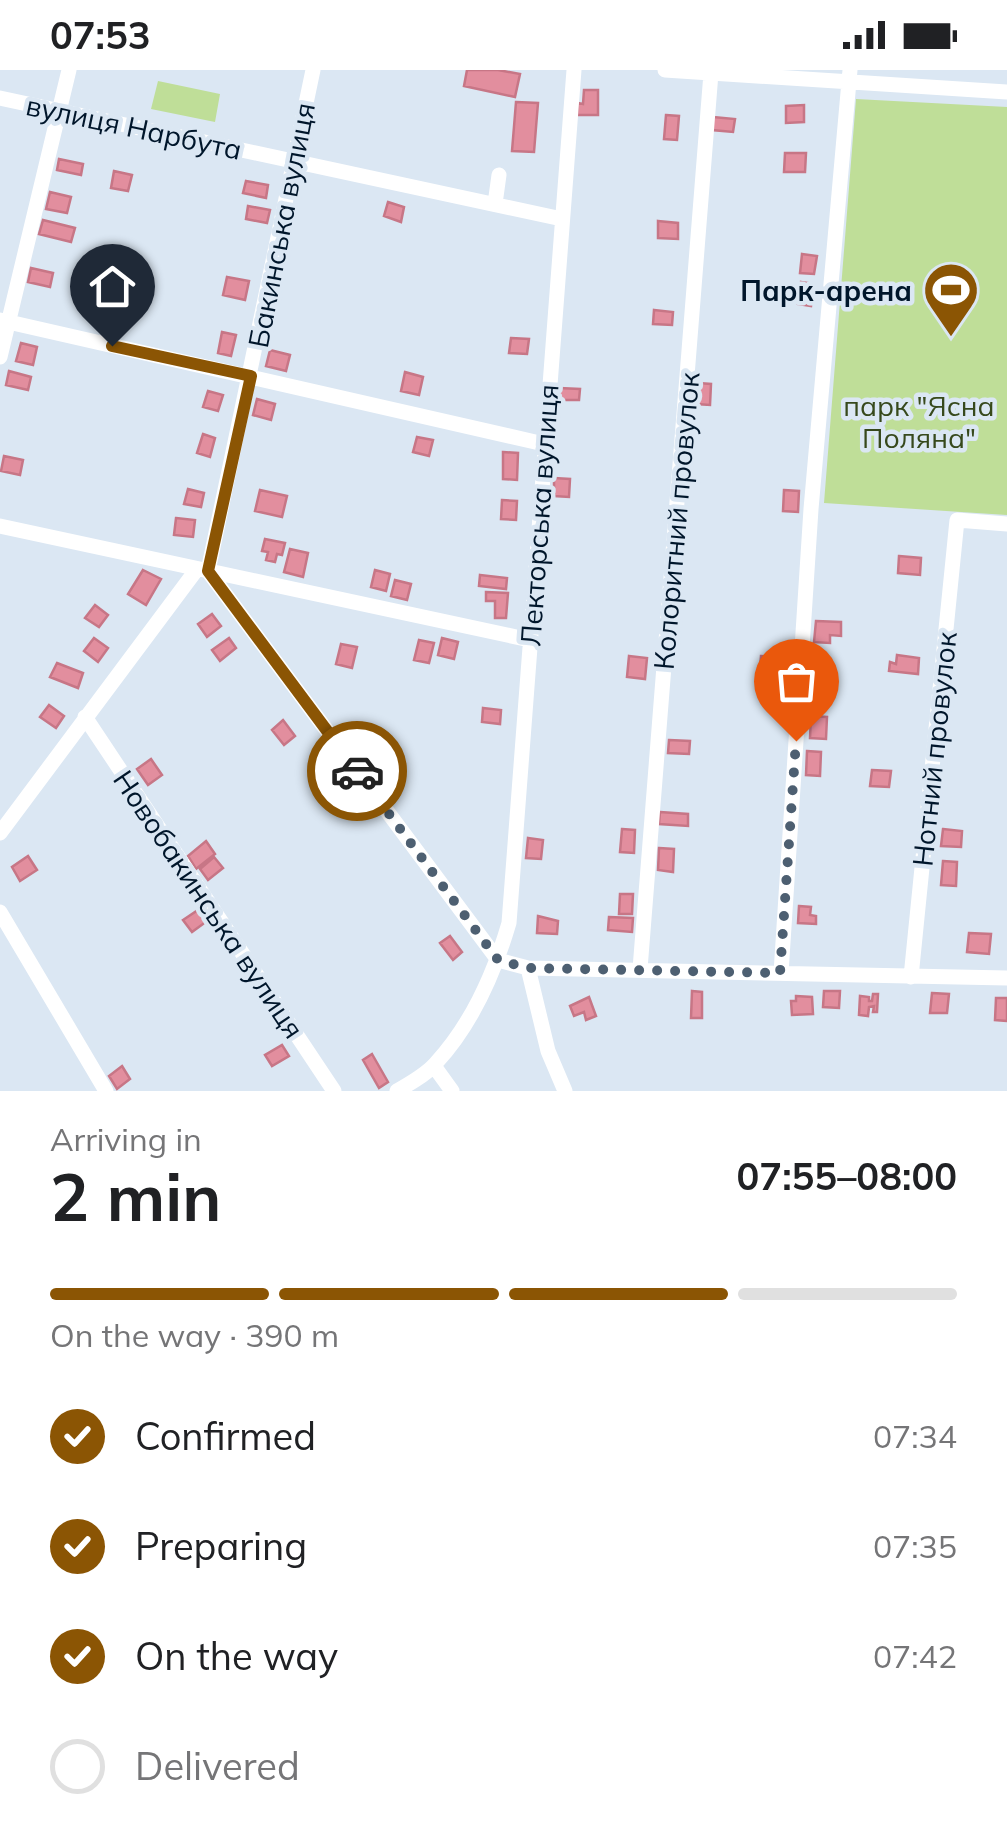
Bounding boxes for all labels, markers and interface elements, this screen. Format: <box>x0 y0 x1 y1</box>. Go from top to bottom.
text: 07:53 <box>50 11 151 59</box>
street label: вулиця Нарбута <box>23 87 245 167</box>
street label: Бакинська вулиця <box>240 99 322 351</box>
pin <box>70 244 155 347</box>
icon: home <box>85 259 140 314</box>
sports icon: Парк-арена <box>921 260 981 339</box>
place label: Парк-арена <box>740 273 912 308</box>
street label: Колоритний провулок <box>646 370 707 671</box>
street label: Лекторська вулиця <box>512 383 566 647</box>
park label: парк "Ясна Поляна" <box>843 388 995 455</box>
street label: Нотний провулок <box>904 629 964 868</box>
pin <box>754 639 839 742</box>
icon: bag <box>769 654 824 709</box>
courier <box>307 721 407 821</box>
icon: car <box>330 744 385 799</box>
street label: Новобакинська вулиця <box>106 763 312 1045</box>
text: Arriving in <box>50 1119 202 1159</box>
text: 07:55–08:00 <box>737 1152 957 1200</box>
text: 2 min <box>50 1156 221 1237</box>
text: On the way · 390 m <box>50 1315 339 1355</box>
icon: check <box>50 1409 105 1464</box>
text: Confirmed <box>135 1412 316 1460</box>
text: 07:34 <box>873 1416 957 1456</box>
icon: check <box>50 1519 105 1574</box>
text: Preparing <box>135 1522 307 1570</box>
text: 07:35 <box>873 1526 957 1566</box>
icon: check <box>50 1629 105 1684</box>
text: On the way <box>135 1632 338 1680</box>
text: 07:42 <box>873 1636 957 1676</box>
text: Delivered <box>135 1742 300 1790</box>

